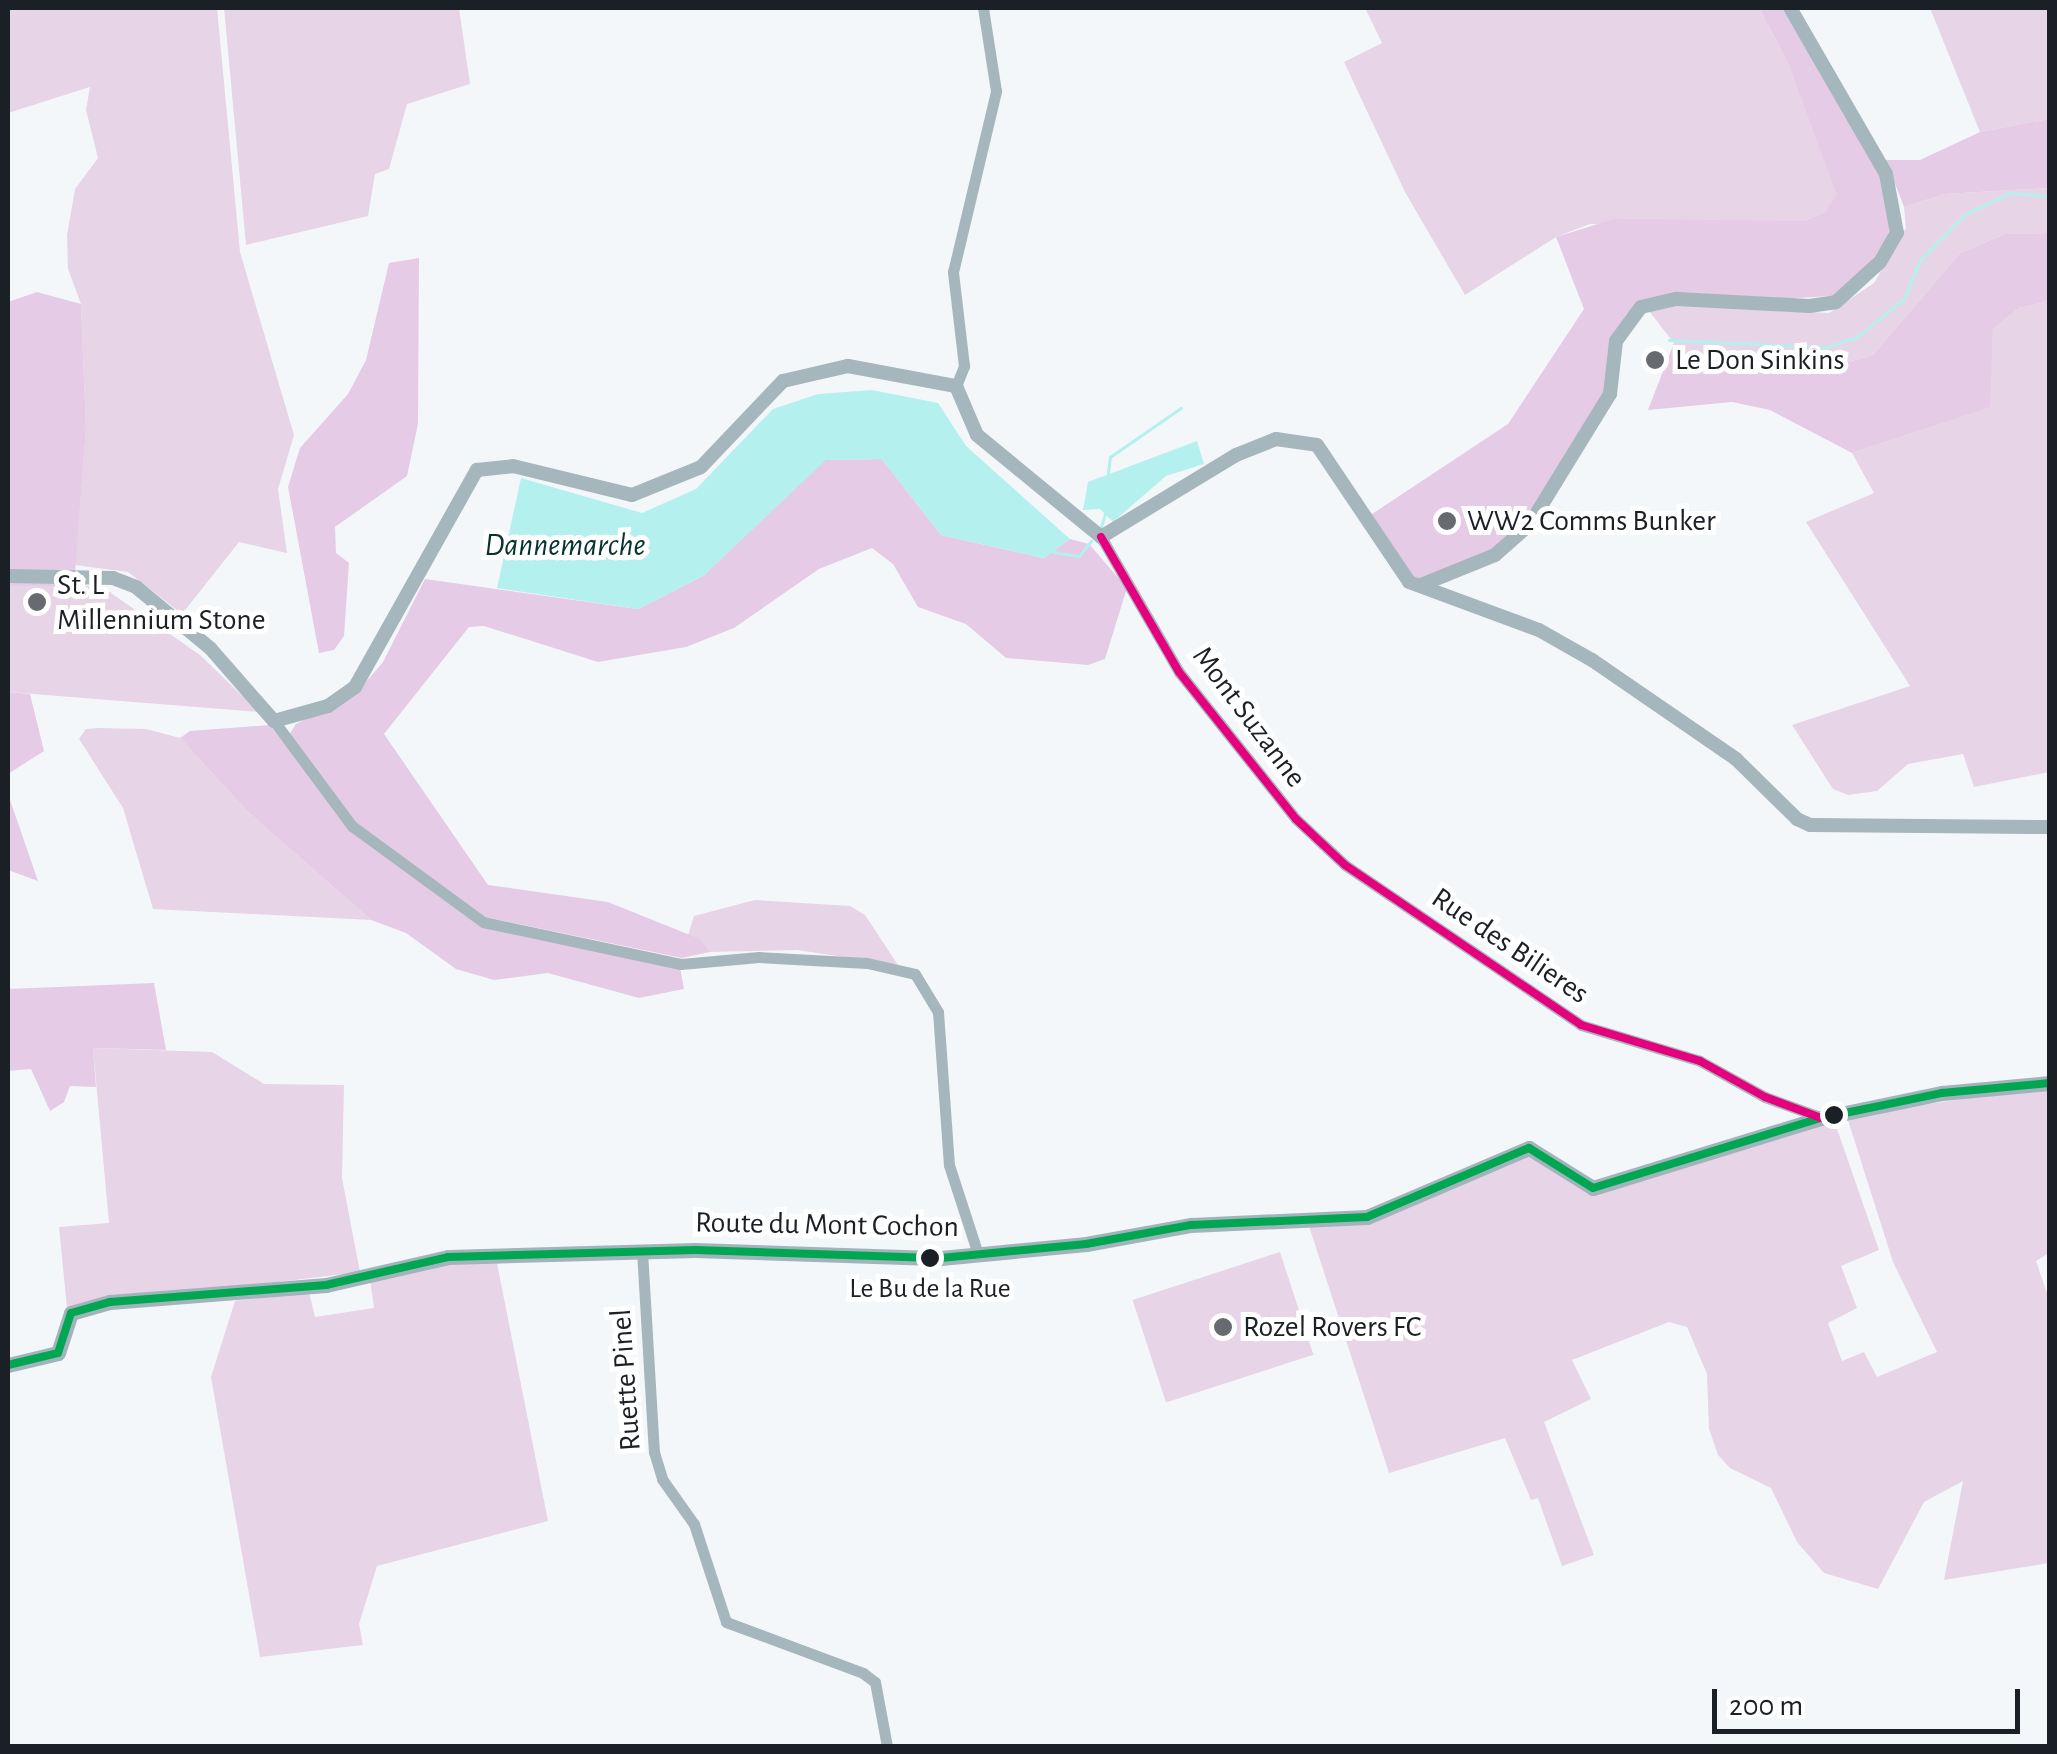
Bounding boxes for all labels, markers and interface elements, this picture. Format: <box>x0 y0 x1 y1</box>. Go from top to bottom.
place label: Le Don Sinkins <box>1675 342 1844 378</box>
marker: Le Don Sinkins <box>1644 349 1666 371</box>
place label: WW2 Comms Bunker <box>1467 503 1716 539</box>
marker: WW2 Comms Bunker <box>1436 510 1458 532</box>
water label: Dannemarche <box>484 526 646 564</box>
place label: St. L Millennium Stone <box>57 567 265 638</box>
marker: St. L Millennium Stone <box>26 591 48 613</box>
street label: Mont Suzanne <box>1184 639 1314 795</box>
street label: Rue des Bilieres <box>1425 880 1595 1012</box>
unlabelled marker <box>1824 1105 1844 1125</box>
street label: Route du Mont Cochon <box>695 1205 959 1245</box>
marker: Le Bu de la Rue <box>920 1248 940 1268</box>
place label: Le Bu de la Rue <box>849 1272 1011 1306</box>
street label: Ruette Pinel <box>603 1308 649 1452</box>
place label: Rozel Rovers FC <box>1243 1309 1421 1345</box>
marker: Rozel Rovers FC <box>1212 1316 1234 1338</box>
scale bar <box>1717 1669 2024 1731</box>
text: 200 m <box>1729 1691 1803 1721</box>

